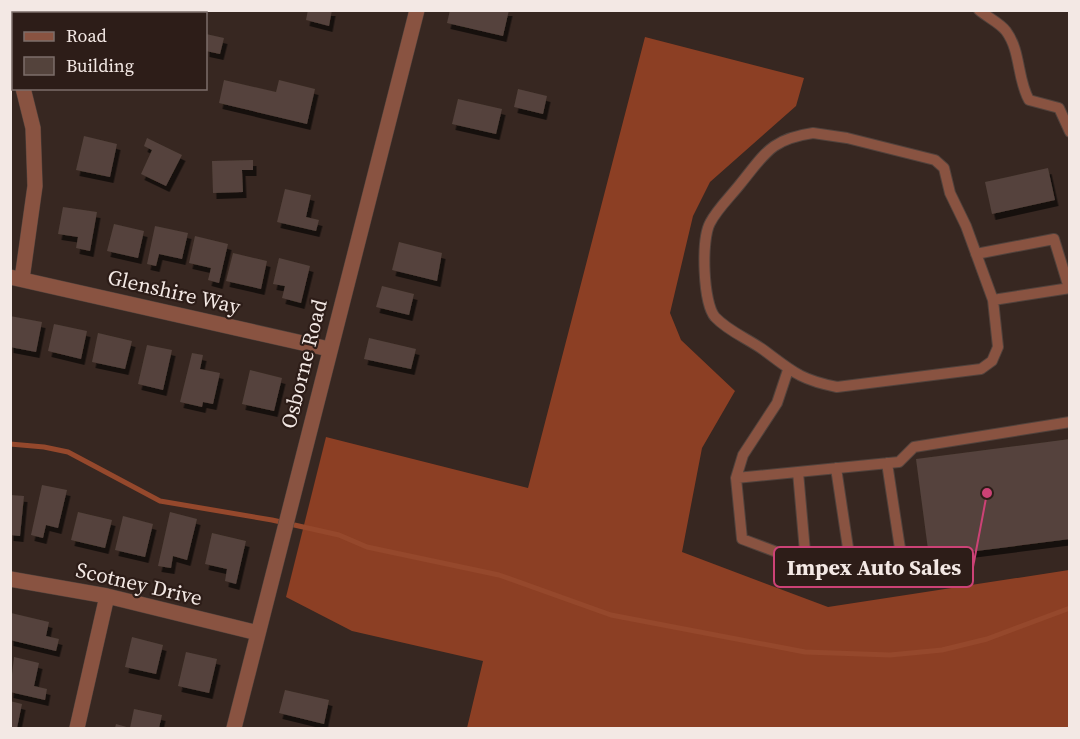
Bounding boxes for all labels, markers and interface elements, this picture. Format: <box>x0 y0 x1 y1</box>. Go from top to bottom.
legend <box>12 12 207 90</box>
text: Road <box>66 23 107 48</box>
text: Building <box>66 53 134 78</box>
street label: Glenshire Way <box>105 262 244 321</box>
street label: Osborne Road <box>273 296 334 432</box>
callout: Impex Auto Sales <box>774 547 973 587</box>
text: Impex Auto Sales <box>787 552 961 582</box>
street label: Scotney Drive <box>73 555 205 612</box>

